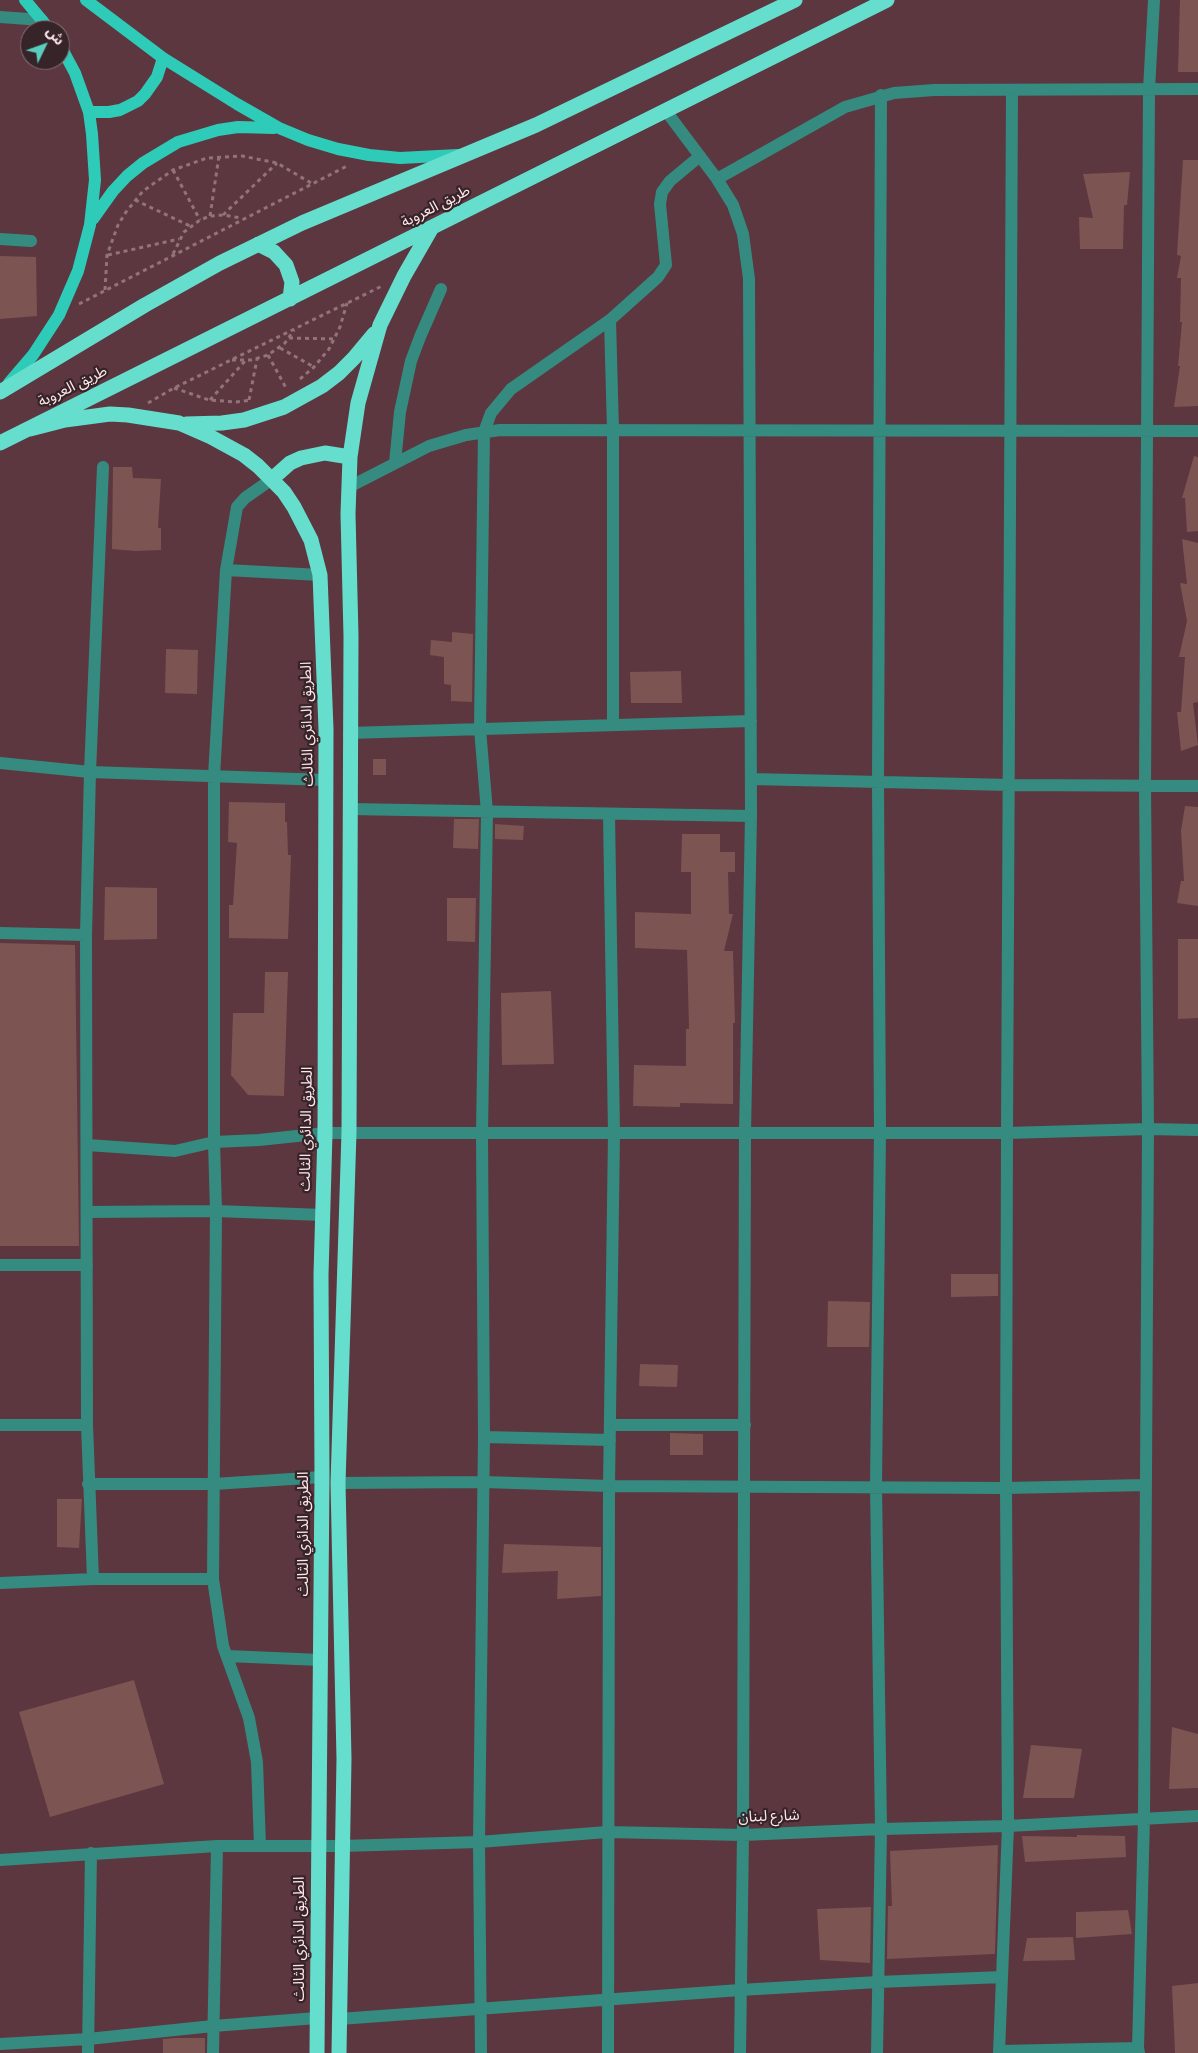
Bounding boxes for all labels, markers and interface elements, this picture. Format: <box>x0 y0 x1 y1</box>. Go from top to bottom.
north arrow <box>20 20 70 70</box>
text: ش <box>42 21 70 49</box>
street label: طريق العروبة <box>399 182 473 232</box>
street label: طريق العروبة <box>35 363 111 411</box>
street label: الطريق الدائري الثالث <box>298 661 318 787</box>
street label: الطريق الدائري الثالث <box>297 1066 317 1192</box>
street label: الطريق الدائري الثالث <box>295 1472 313 1596</box>
street label: شارع لبنان <box>738 1807 800 1827</box>
street label: الطريق الدائري الثالث <box>291 1877 309 2001</box>

